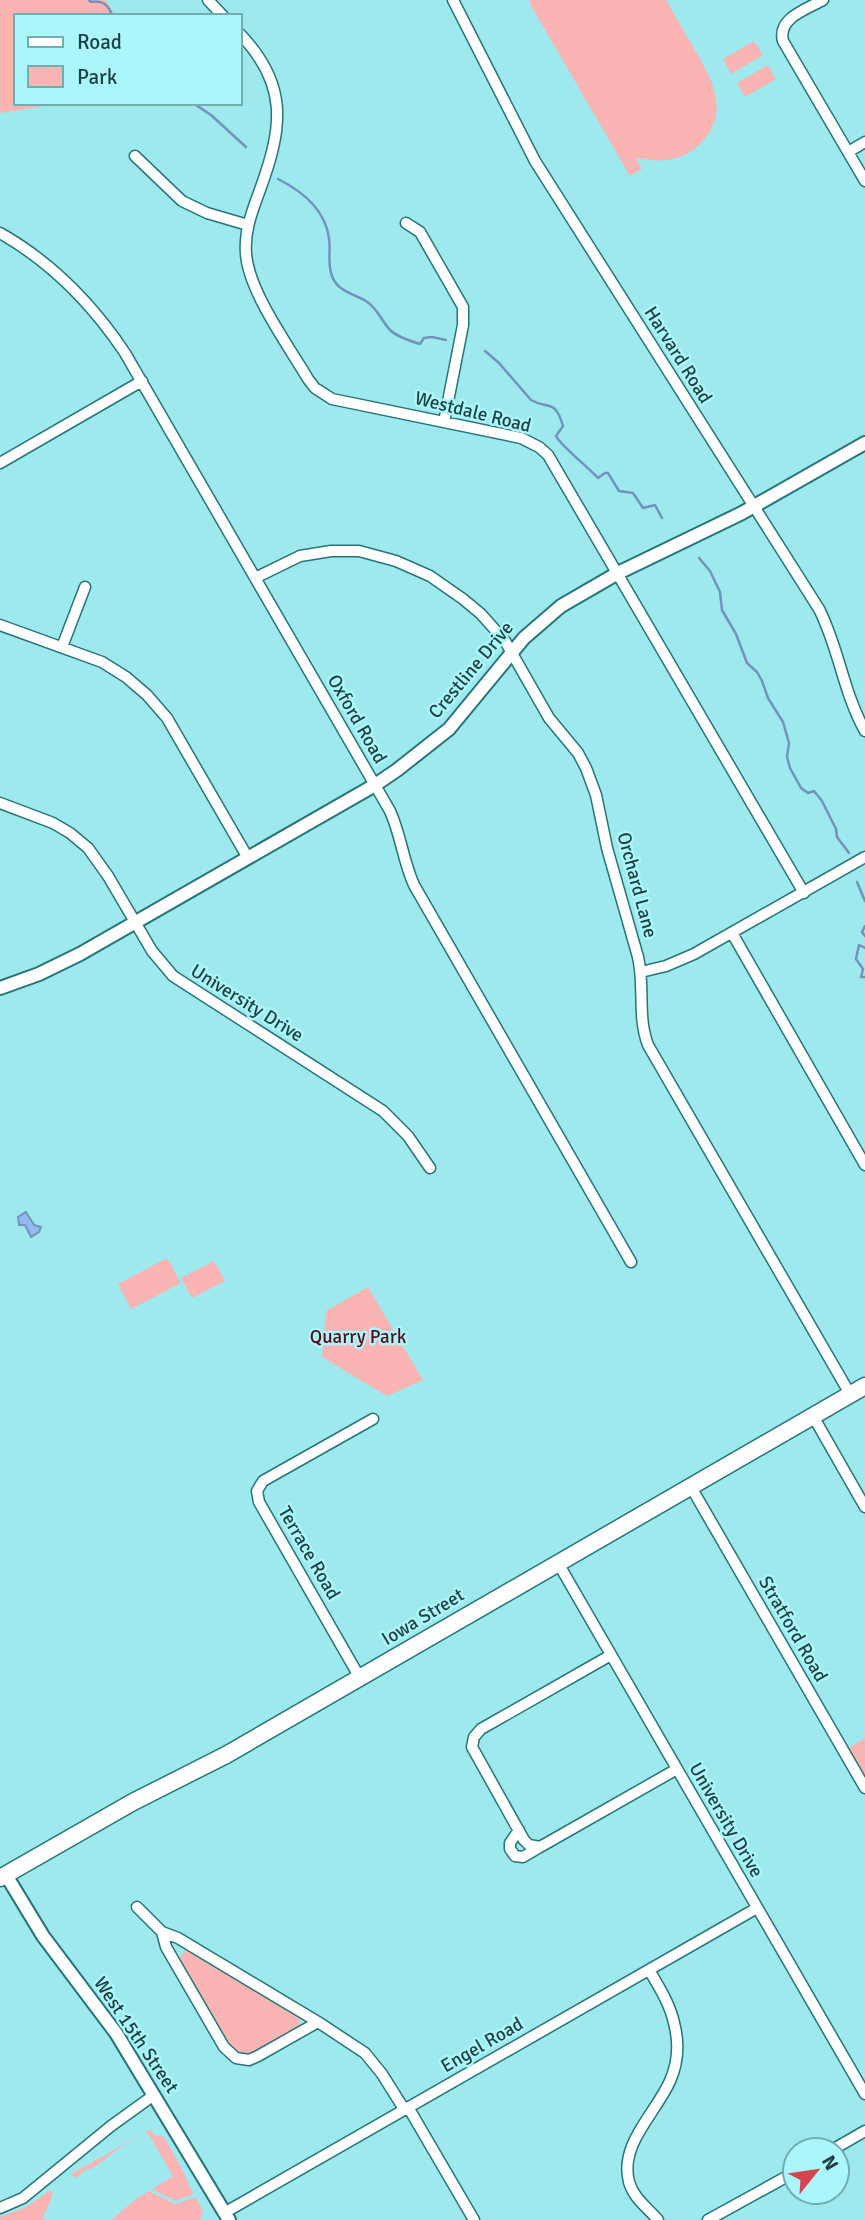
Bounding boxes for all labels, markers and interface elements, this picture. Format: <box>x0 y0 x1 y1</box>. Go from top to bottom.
legend <box>14 14 242 105</box>
text: Road <box>77 29 122 55</box>
text: Park <box>77 64 118 90</box>
street label: Harvard Road <box>639 302 717 408</box>
street label: Westdale Road <box>412 386 534 438</box>
street label: Crestline Drive <box>423 616 519 724</box>
street label: Oxford Road <box>322 670 392 768</box>
street label: Orchard Lane <box>611 830 663 940</box>
street label: University Drive <box>186 959 308 1047</box>
park label: Quarry Park <box>310 1325 407 1349</box>
street label: Terrace Road <box>273 1502 345 1604</box>
street label: Stratford Road <box>753 1572 833 1686</box>
street label: Iowa Street <box>377 1583 469 1651</box>
street label: University Drive <box>683 1758 769 1882</box>
street label: West 15th Street <box>88 1972 184 2098</box>
street label: Engel Road <box>437 2012 527 2078</box>
north arrow <box>781 2136 851 2206</box>
text: N <box>816 2151 844 2175</box>

